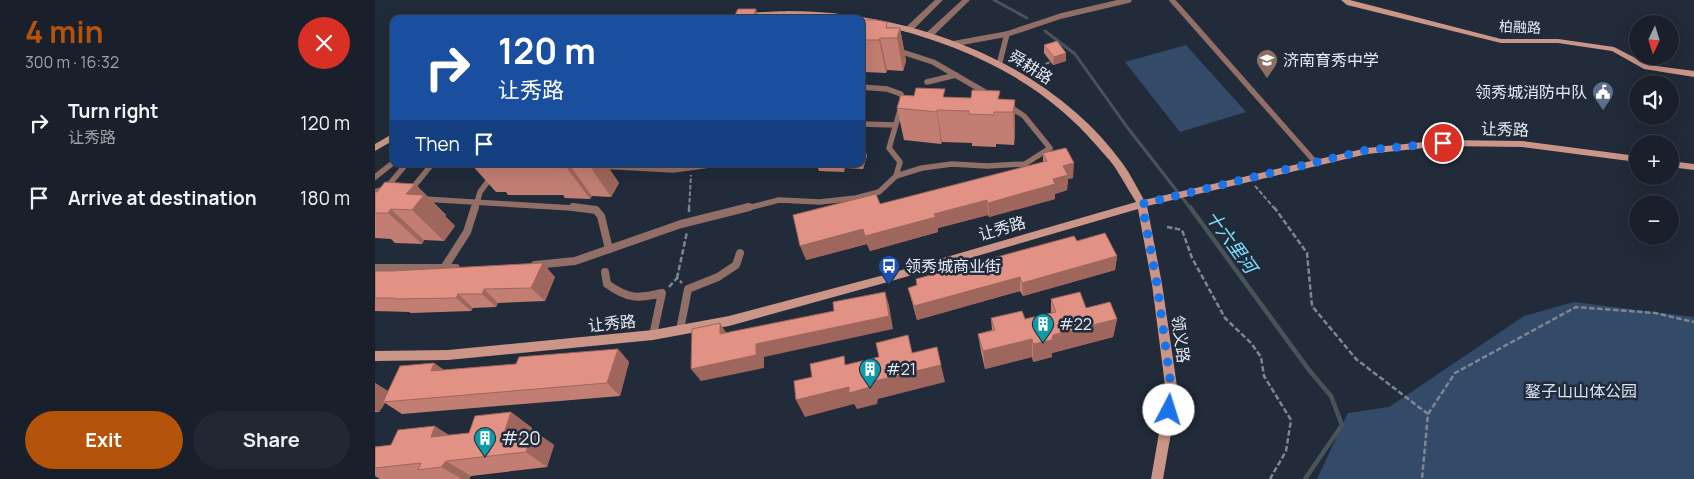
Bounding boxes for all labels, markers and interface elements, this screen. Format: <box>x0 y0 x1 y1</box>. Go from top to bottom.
text: 4 min <box>25 11 103 52</box>
north arrow <box>1629 15 1679 65</box>
map controls <box>1629 15 1679 245</box>
street label: 柏融路 <box>1499 16 1541 37</box>
button: close <box>298 17 350 69</box>
text: 120 m <box>498 27 596 75</box>
icon: right <box>415 35 480 100</box>
street label: 舜耕路 <box>1005 45 1057 89</box>
school or university icon: 济南育秀中学 <box>1255 48 1279 79</box>
place label: 济南育秀中学 <box>1283 49 1379 71</box>
text: 300 m · 16:32 <box>25 51 119 73</box>
text: 让秀路 <box>498 75 564 105</box>
button: sound <box>1629 75 1679 125</box>
public building icon: 领秀城消防中队 <box>1591 80 1615 111</box>
place label: 领秀城消防中队 <box>1475 81 1587 103</box>
text: Turn right <box>68 98 158 124</box>
icon: right <box>25 109 53 137</box>
text: 120 m <box>300 110 350 136</box>
street label: 让秀路 <box>1481 117 1529 141</box>
pin <box>1422 122 1464 164</box>
text: 让秀路 <box>68 126 116 148</box>
icon: arrive <box>1429 129 1457 157</box>
icon: arrive <box>470 130 498 158</box>
text: Then <box>415 131 460 157</box>
button: + <box>1629 135 1679 185</box>
icon: arrive <box>25 184 53 212</box>
text: Arrive at destination <box>68 185 257 211</box>
text: 180 m <box>300 185 350 211</box>
button: − <box>1629 195 1679 245</box>
water label: 十六里河 <box>1201 205 1264 280</box>
street label: 让秀路 <box>976 211 1028 245</box>
bus stop icon: 领秀城商业街 <box>877 254 901 285</box>
place label: 领秀城商业街 <box>905 255 1001 277</box>
street label: 让秀路 <box>587 310 637 336</box>
building icon: #22 <box>1031 312 1055 343</box>
place label: #22 <box>1059 313 1092 335</box>
street label: 领义路 <box>1167 314 1195 364</box>
building icon: #21 <box>858 357 882 388</box>
place label: #21 <box>886 358 916 380</box>
park label: 鏊子山山体公园 <box>1525 380 1637 402</box>
position arrow <box>1142 383 1194 435</box>
button: Exit <box>25 411 183 469</box>
button: Share <box>193 411 350 469</box>
place label: #20 <box>501 425 541 451</box>
building icon: #20 <box>473 426 497 457</box>

